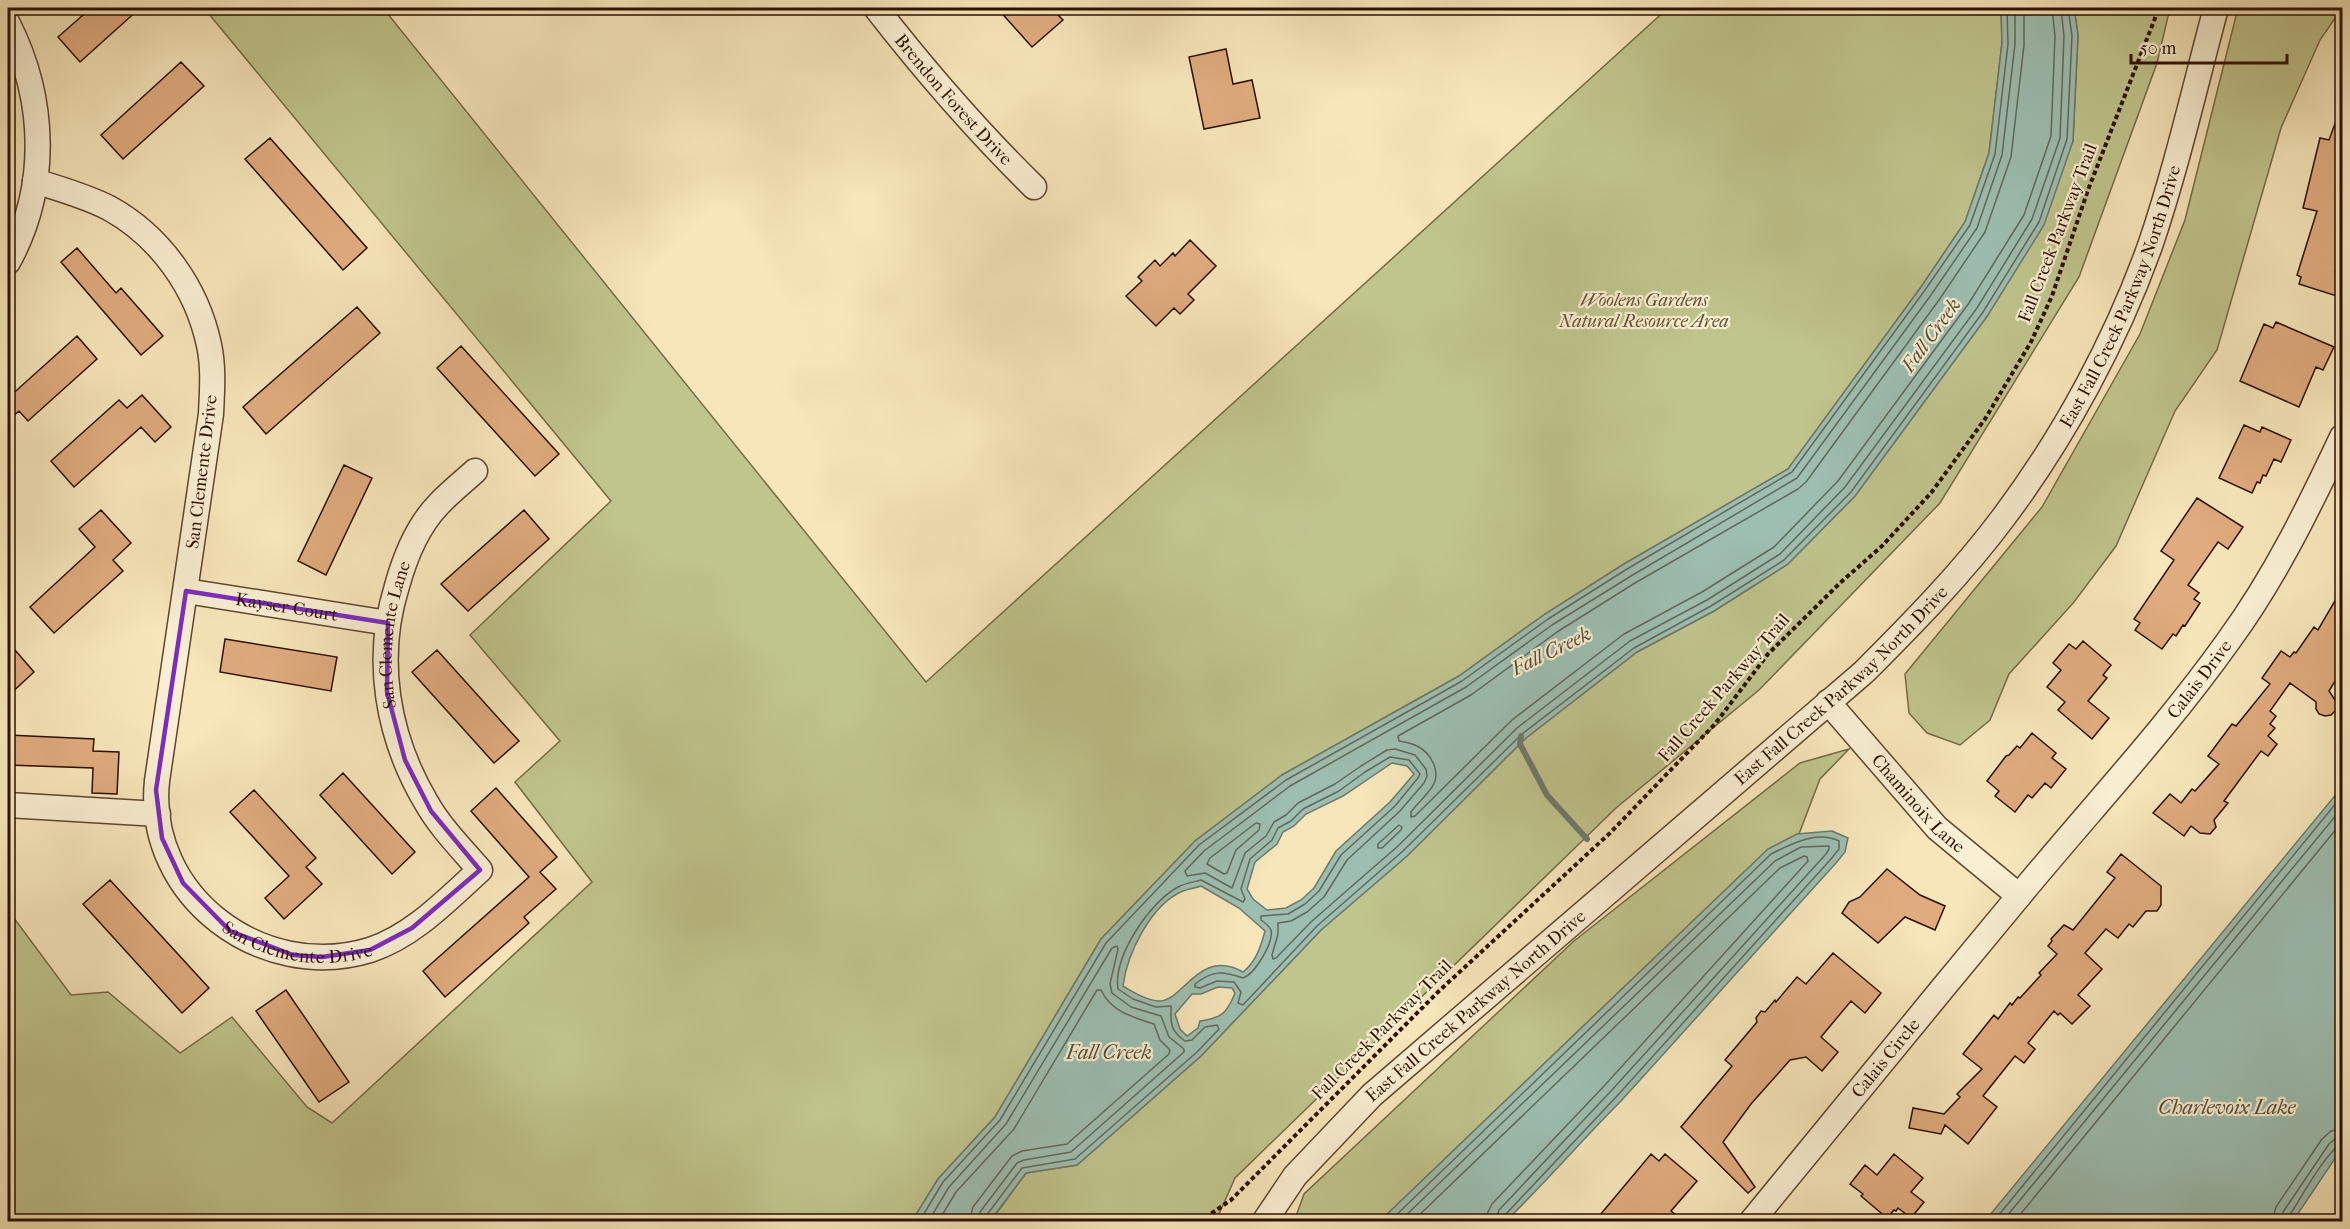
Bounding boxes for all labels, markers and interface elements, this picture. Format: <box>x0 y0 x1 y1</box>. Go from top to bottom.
scale bar <box>2131 27 2287 65</box>
street label: Brendon Forest Drive <box>890 30 1017 169</box>
text: 50 m <box>2140 38 2177 59</box>
street label: Fall Creek Parkway Trail <box>2014 141 2102 325</box>
street label: East Fall Creek Parkway North Drive <box>2055 163 2185 432</box>
park label: Woolens Gardens Natural Resource Area <box>1558 290 1729 332</box>
water label: Fall Creek <box>1896 294 1965 377</box>
street label: San Clemente Drive <box>182 394 222 550</box>
street label: San Clemente Lane <box>375 558 415 710</box>
street label: East Fall Creek Parkway North Drive <box>1730 582 1952 789</box>
street label: Kayser Court <box>234 588 340 626</box>
street label: Fall Creek Parkway Trail <box>1654 609 1794 767</box>
water label: Fall Creek <box>1507 622 1594 681</box>
street label: Calais Drive <box>2163 636 2236 723</box>
street label: Chaminoix Lane <box>1867 750 1969 857</box>
street label: East Fall Creek Parkway North Drive <box>1361 905 1590 1106</box>
street label: San Clemente Drive <box>218 916 375 968</box>
street label: Fall Creek Parkway Trail <box>1307 955 1457 1105</box>
street label: Calais Circle <box>1847 1014 1924 1102</box>
water label: Fall Creek <box>1065 1041 1152 1064</box>
water label: Charlevoix Lake <box>2158 1096 2297 1119</box>

